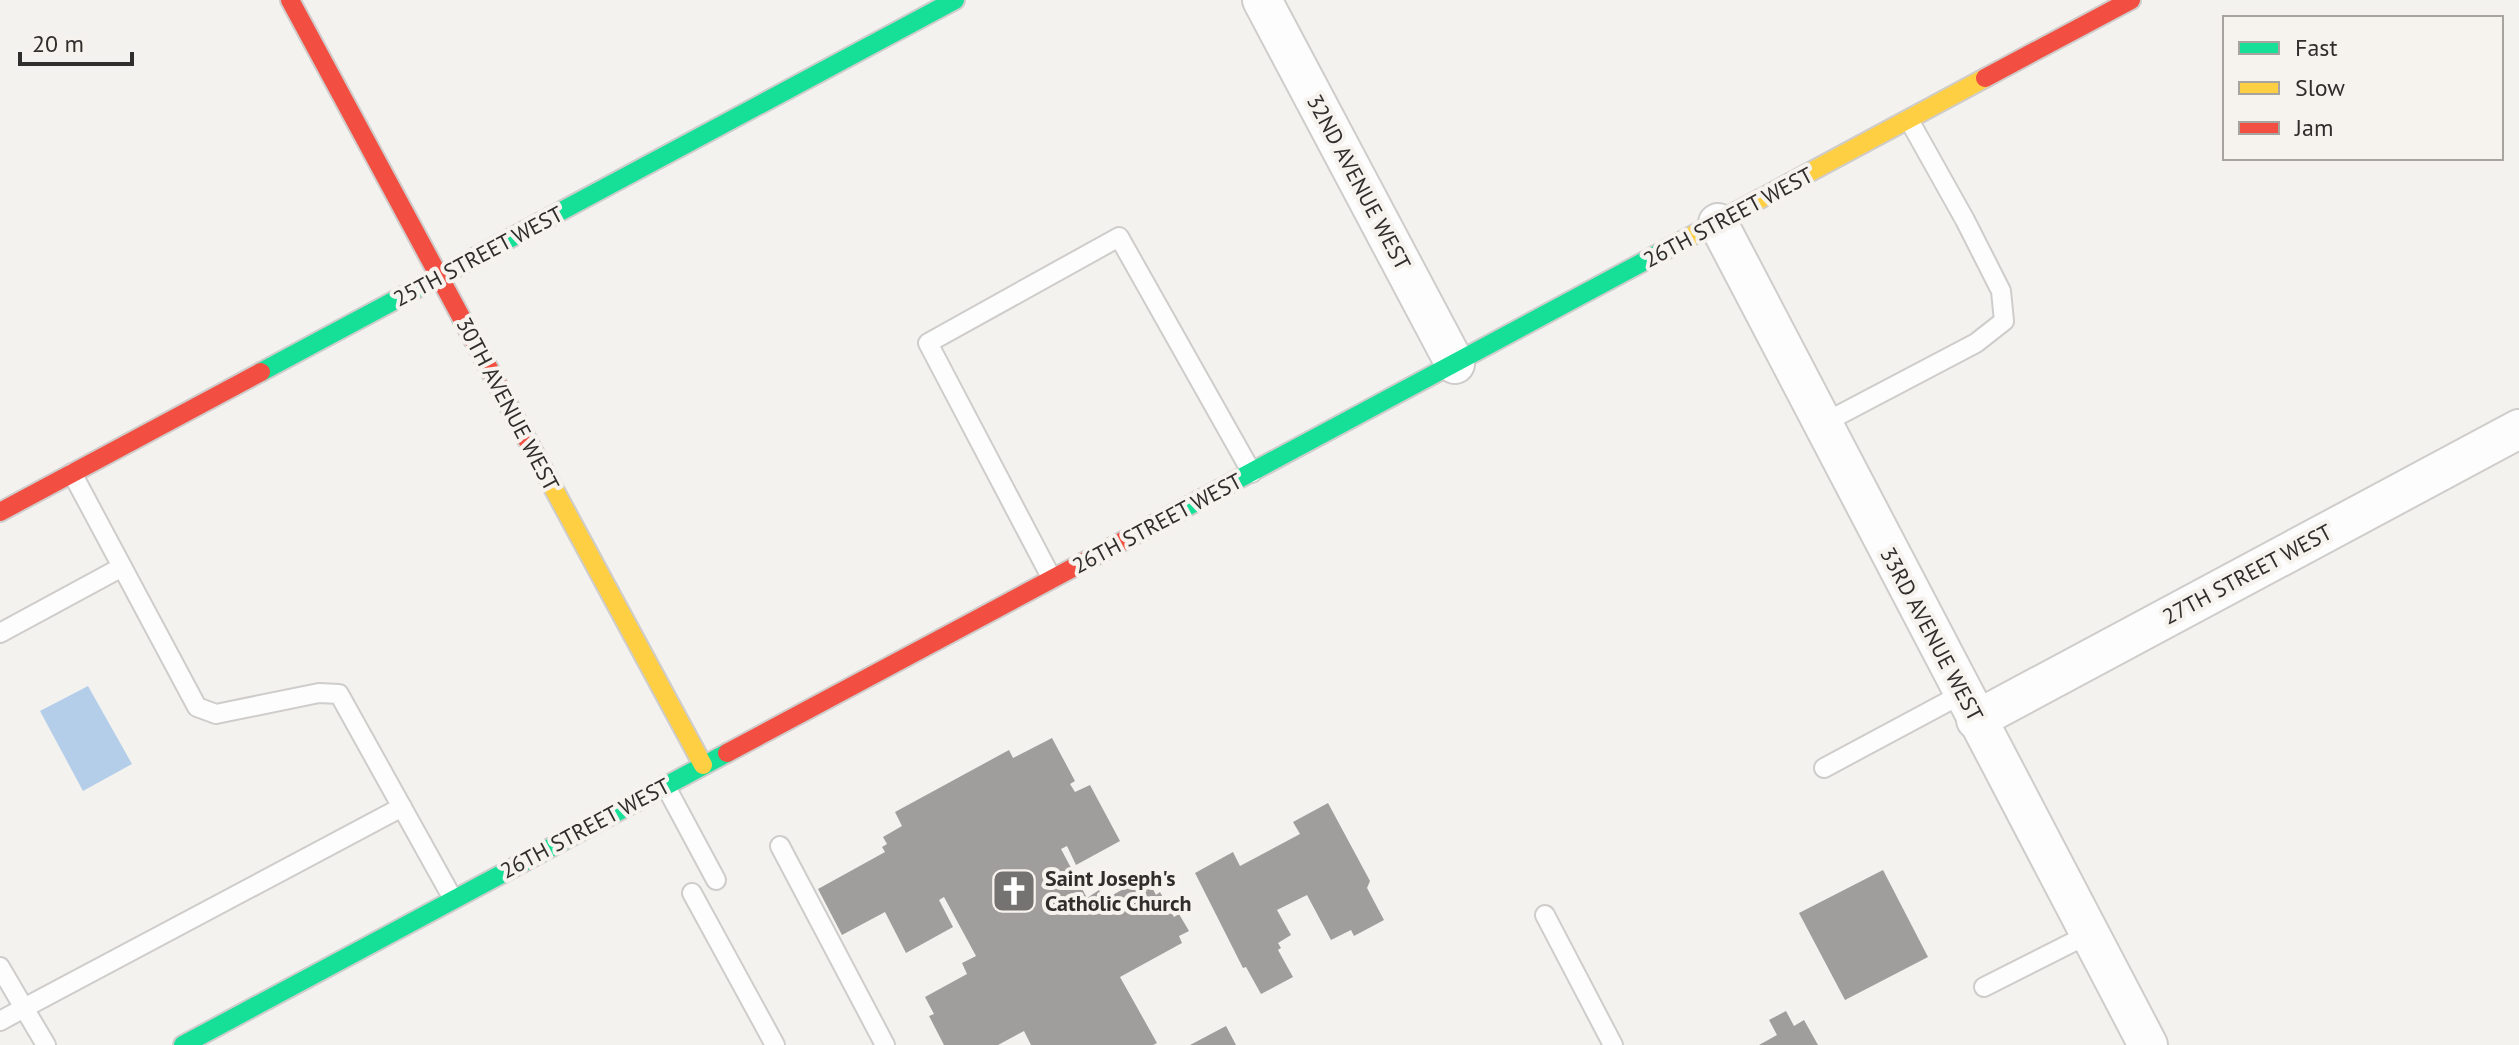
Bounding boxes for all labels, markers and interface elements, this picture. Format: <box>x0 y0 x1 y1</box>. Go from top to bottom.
scale bar <box>20 16 132 66</box>
legend <box>2223 16 2503 160</box>
text: 20 m <box>32 28 84 59</box>
text: Fast <box>2295 32 2338 63</box>
text: Slow <box>2295 72 2345 103</box>
street label: 32ND AVENUE WEST <box>1301 89 1417 275</box>
text: Jam <box>2294 112 2333 143</box>
street label: 26TH STREET WEST <box>1638 160 1818 274</box>
street label: 25TH STREET WEST <box>388 199 568 313</box>
street label: 30TH AVENUE WEST <box>450 312 566 496</box>
street label: 26TH STREET WEST <box>1067 466 1247 580</box>
street label: 27TH STREET WEST <box>2157 517 2337 631</box>
street label: 33RD AVENUE WEST <box>1874 542 1990 726</box>
street label: 26TH STREET WEST <box>495 771 675 885</box>
place label: Saint Joseph's Catholic Church <box>1045 864 1191 917</box>
church icon: Saint Joseph's Catholic Church <box>990 867 1038 915</box>

